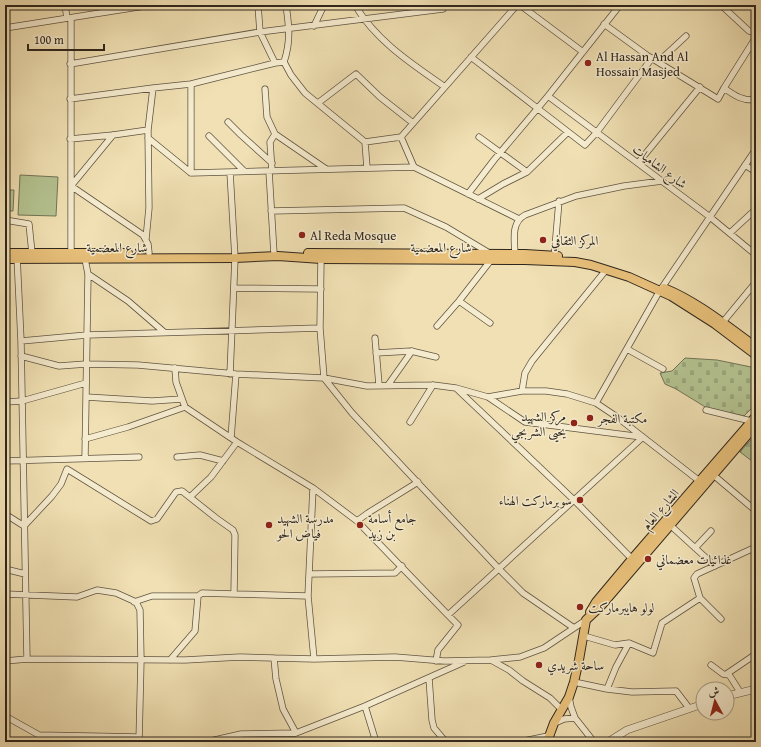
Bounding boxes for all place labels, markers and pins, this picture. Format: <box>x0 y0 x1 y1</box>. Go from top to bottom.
place label: Al Hassan And Al Hossain Masjed <box>596 47 689 81</box>
marker: Al Hassan And Al Hossain Masjed <box>583 58 593 68</box>
place label: Al Reda Mosque <box>310 226 396 245</box>
marker: Al Reda Mosque <box>297 230 307 240</box>
place label: المركز الثقافي <box>551 231 599 252</box>
marker: المركز الثقافي <box>538 235 548 245</box>
place label: مركز الشهيد يحيى الشربجي <box>511 407 566 444</box>
place label: مكتبة الفجر <box>596 409 647 428</box>
marker: مكتبة الفجر <box>585 413 595 423</box>
marker: مركز الشهيد يحيى الشربجي <box>569 418 579 428</box>
place label: سوبرماركت الهناء <box>499 491 572 510</box>
marker: سوبرماركت الهناء <box>575 495 585 505</box>
place label: مدرسة الشهيد فياض الحو <box>275 509 334 543</box>
place label: جامع أسامة بن زيد <box>368 509 417 543</box>
marker: مدرسة الشهيد فياض الحو <box>264 520 274 530</box>
marker: جامع أسامة بن زيد <box>355 520 365 530</box>
place label: غذائيات معضماني <box>656 550 732 571</box>
marker: غذائيات معضماني <box>643 554 653 564</box>
place label: لولو هايبرماركت <box>588 598 654 617</box>
marker: لولو هايبرماركت <box>575 602 585 612</box>
place label: ساحة شريدي <box>547 656 604 676</box>
marker: ساحة شريدي <box>534 660 544 670</box>

